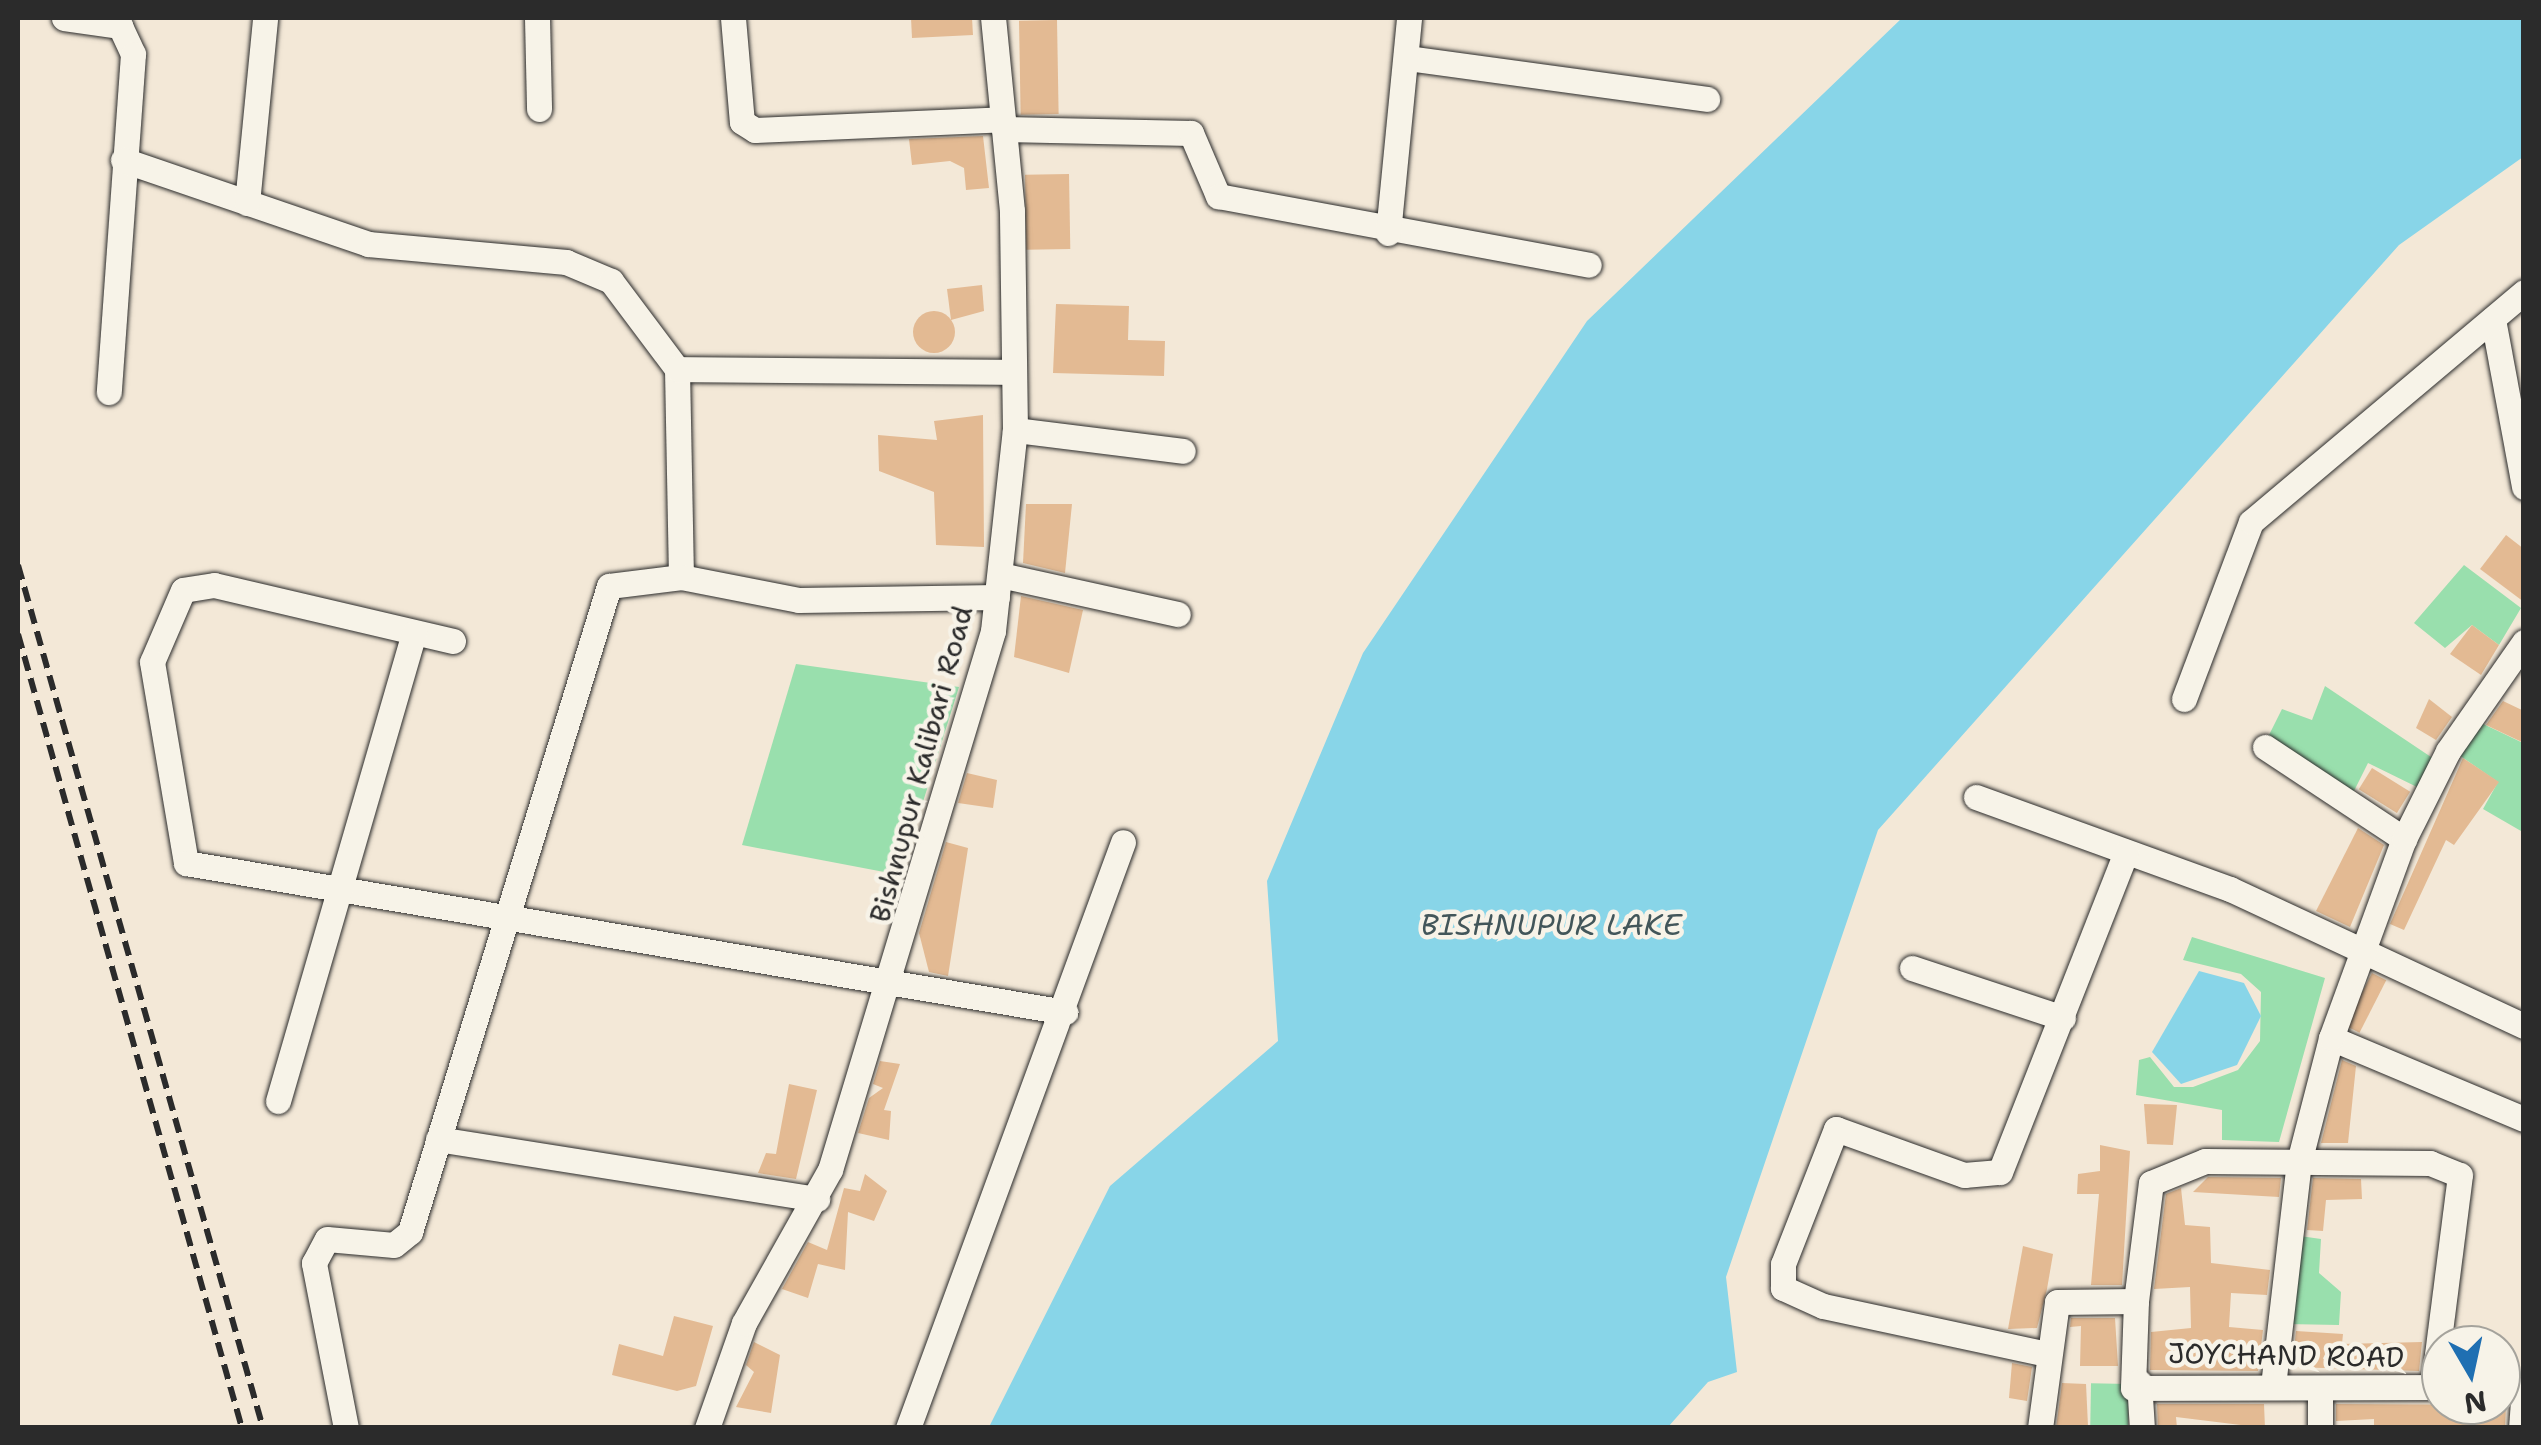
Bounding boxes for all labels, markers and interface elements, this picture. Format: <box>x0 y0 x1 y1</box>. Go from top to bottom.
street label: Bishnupur Kalibari Road <box>863 602 979 926</box>
water label: BISHNUPUR LAKE <box>1420 907 1682 943</box>
north arrow <box>2421 1325 2521 1425</box>
street label: JOYCHAND ROAD <box>2168 1336 2404 1374</box>
text: N <box>2461 1382 2489 1423</box>

